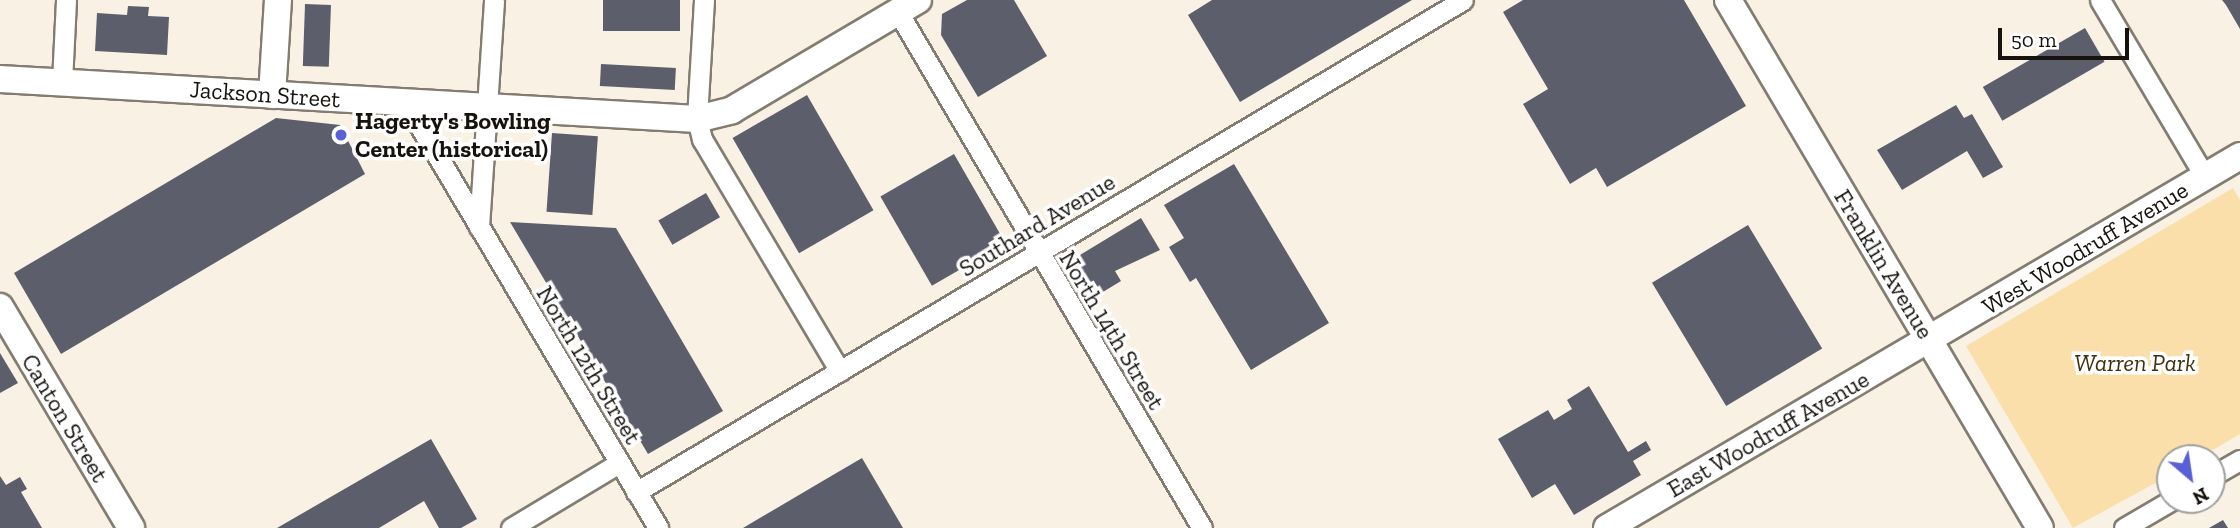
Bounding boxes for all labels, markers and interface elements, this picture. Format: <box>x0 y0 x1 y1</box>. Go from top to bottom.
scale bar <box>2002 14 2133 58</box>
text: 50 m <box>2011 27 2057 52</box>
street label: Jackson Street <box>189 74 341 114</box>
place label: Hagerty's Bowling Center (historical) <box>355 107 551 163</box>
marker: Hagerty's Bowling Center (historical) <box>333 127 349 143</box>
street label: Southard Avenue <box>954 167 1120 283</box>
street label: West Woodruff Avenue <box>1976 175 2194 321</box>
street label: Franklin Avenue <box>1828 184 1940 344</box>
street label: North 14th Street <box>1053 245 1171 415</box>
street label: North 12th Street <box>530 280 648 450</box>
street label: Canton Street <box>15 349 115 487</box>
park label: Warren Park <box>2074 349 2196 377</box>
street label: East Woodruff Avenue <box>1661 364 1875 504</box>
north arrow <box>2156 444 2226 514</box>
text: N <box>2189 482 2212 510</box>

